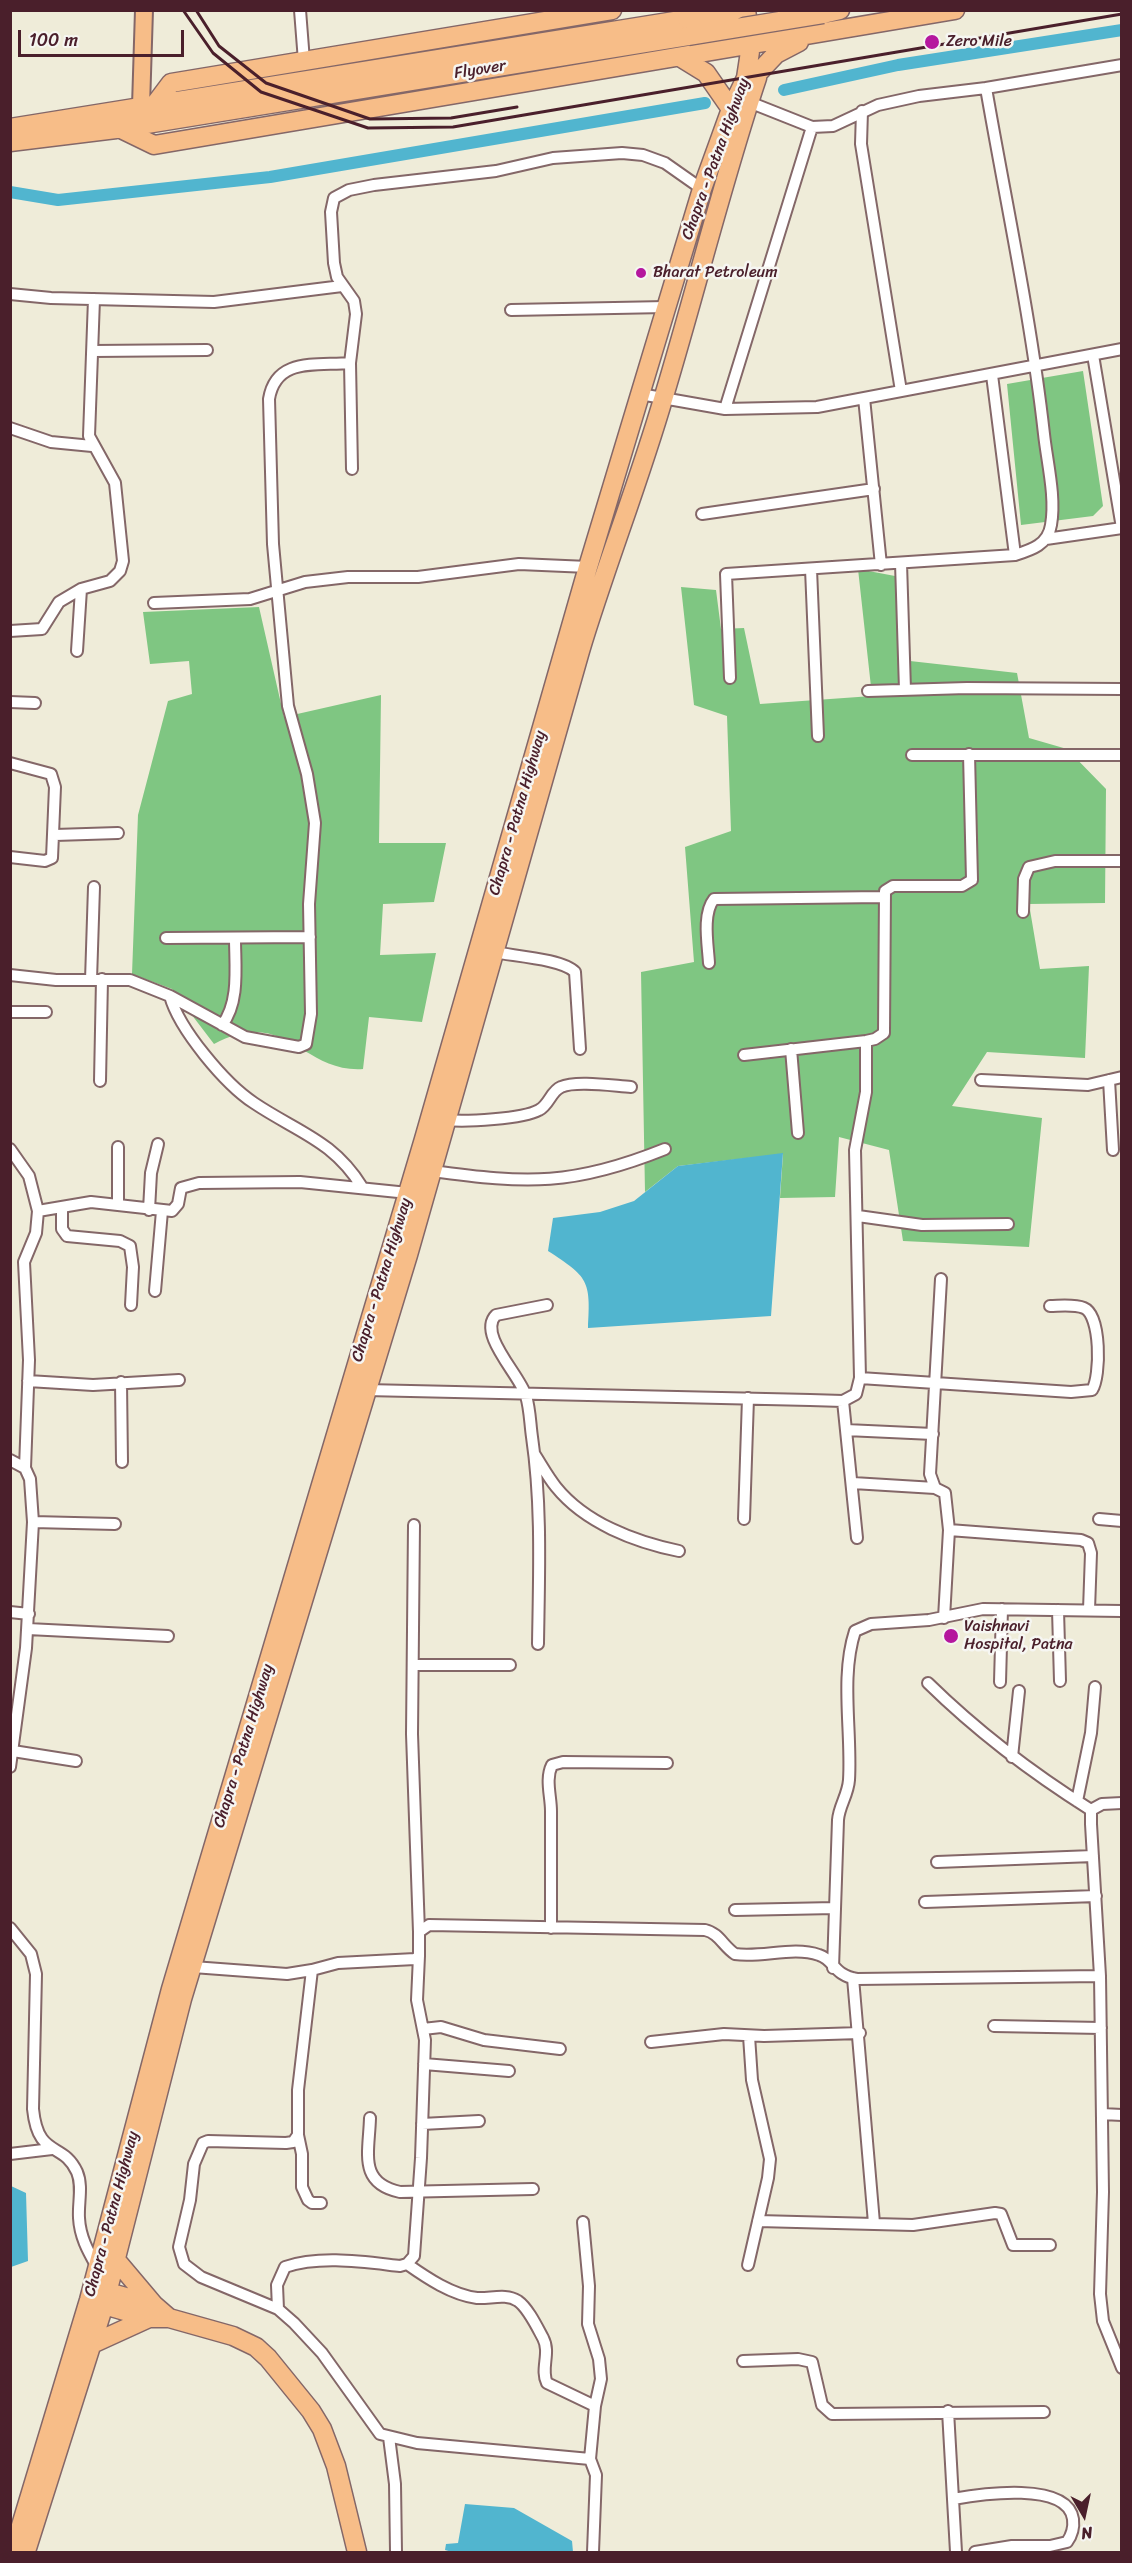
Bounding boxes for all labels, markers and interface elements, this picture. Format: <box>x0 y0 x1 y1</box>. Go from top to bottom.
scale bar <box>21 18 188 56</box>
text: 100 m <box>29 24 78 56</box>
place label: Zero Mile <box>946 32 1012 52</box>
marker: Zero Mile <box>923 33 941 51</box>
street label: Flyover <box>453 56 507 84</box>
street label: Chapra - Patna Highway <box>678 76 754 242</box>
place label: Bharat Petroleum <box>653 263 777 283</box>
marker: Bharat Petroleum <box>634 266 648 280</box>
street label: Chapra - Patna Highway <box>485 728 551 898</box>
street label: Chapra - Patna Highway <box>348 1196 416 1364</box>
place label: Vaishnavi Hospital, Patna <box>964 1617 1073 1655</box>
marker: Vaishnavi Hospital, Patna <box>942 1627 960 1645</box>
street label: Chapra - Patna Highway <box>210 1662 278 1830</box>
street label: Chapra - Patna Highway <box>81 2129 143 2299</box>
north arrow <box>1054 2485 1114 2545</box>
text: N <box>1079 2518 1095 2548</box>

